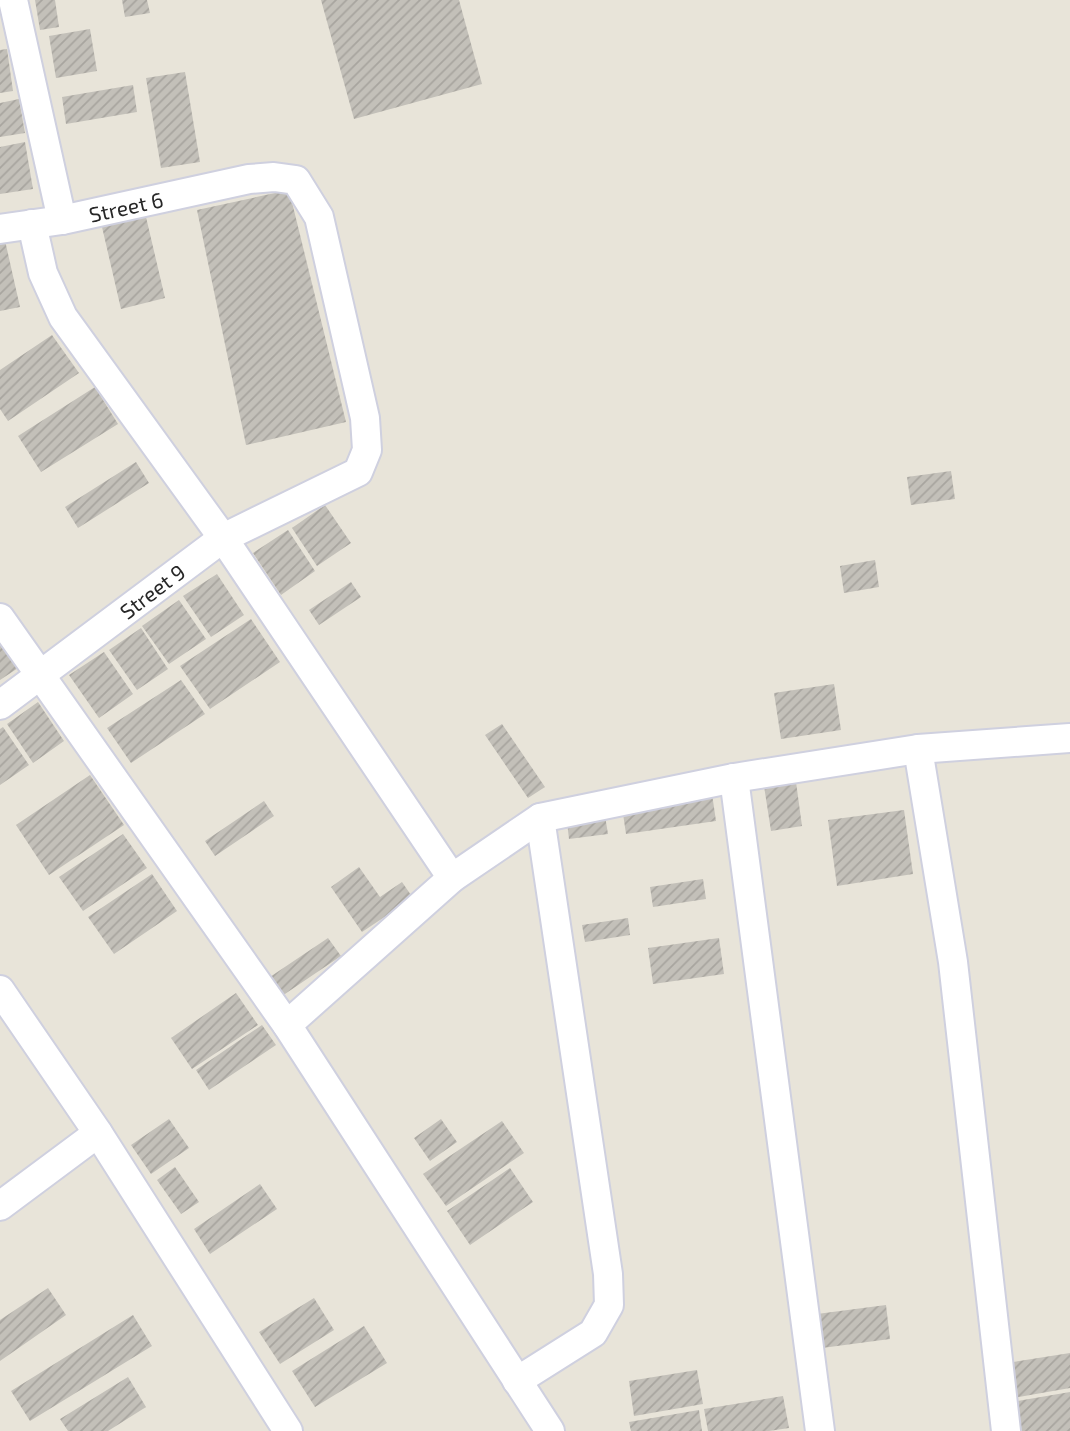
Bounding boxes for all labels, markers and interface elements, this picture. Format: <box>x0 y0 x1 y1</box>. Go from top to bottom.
street label: Street 6 <box>86 186 165 226</box>
street label: Street 9 <box>115 558 189 624</box>

